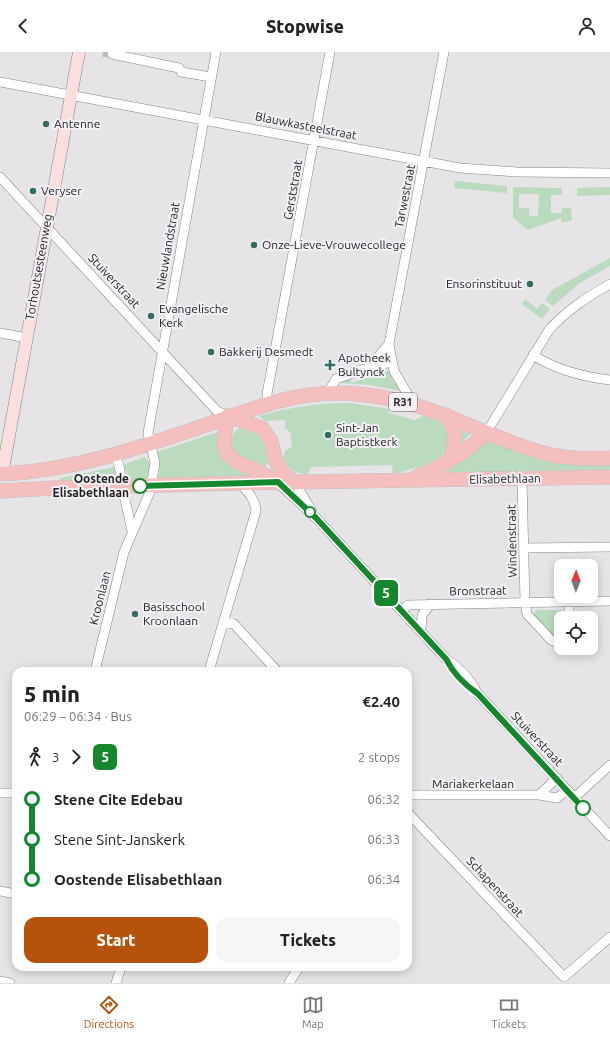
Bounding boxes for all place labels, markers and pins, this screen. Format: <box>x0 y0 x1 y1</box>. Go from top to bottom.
place label: Antenne <box>54 117 100 130</box>
marker: Antenne <box>41 119 51 129</box>
place label: Veryser <box>41 184 82 197</box>
marker: Veryser <box>28 186 38 196</box>
place label: Onze-Lieve-Vrouwecollege <box>262 238 406 251</box>
marker: Onze-Lieve-Vrouwecollege <box>249 240 259 250</box>
place label: Ensorinstituut <box>446 277 522 290</box>
marker: Ensorinstituut <box>525 279 535 289</box>
place label: Evangelische Kerk <box>159 302 228 329</box>
marker: Evangelische Kerk <box>146 311 156 321</box>
place label: Bakkerij Desmedt <box>219 345 314 358</box>
marker: Bakkerij Desmedt <box>206 347 216 357</box>
place label: Apotheek Bultynck <box>338 351 391 378</box>
marker: Apotheek Bultynck <box>325 360 335 370</box>
place label: Sint-Jan Baptistkerk <box>336 421 397 448</box>
marker: Sint-Jan Baptistkerk <box>323 430 333 440</box>
place label: Oostende Elisabethlaan <box>53 472 129 499</box>
marker: Oostende Elisabethlaan <box>132 478 148 494</box>
unlabelled marker <box>304 506 316 518</box>
place label: Basisschool Kroonlaan <box>143 600 205 627</box>
marker: Basisschool Kroonlaan <box>130 609 140 619</box>
unlabelled marker <box>575 800 591 816</box>

